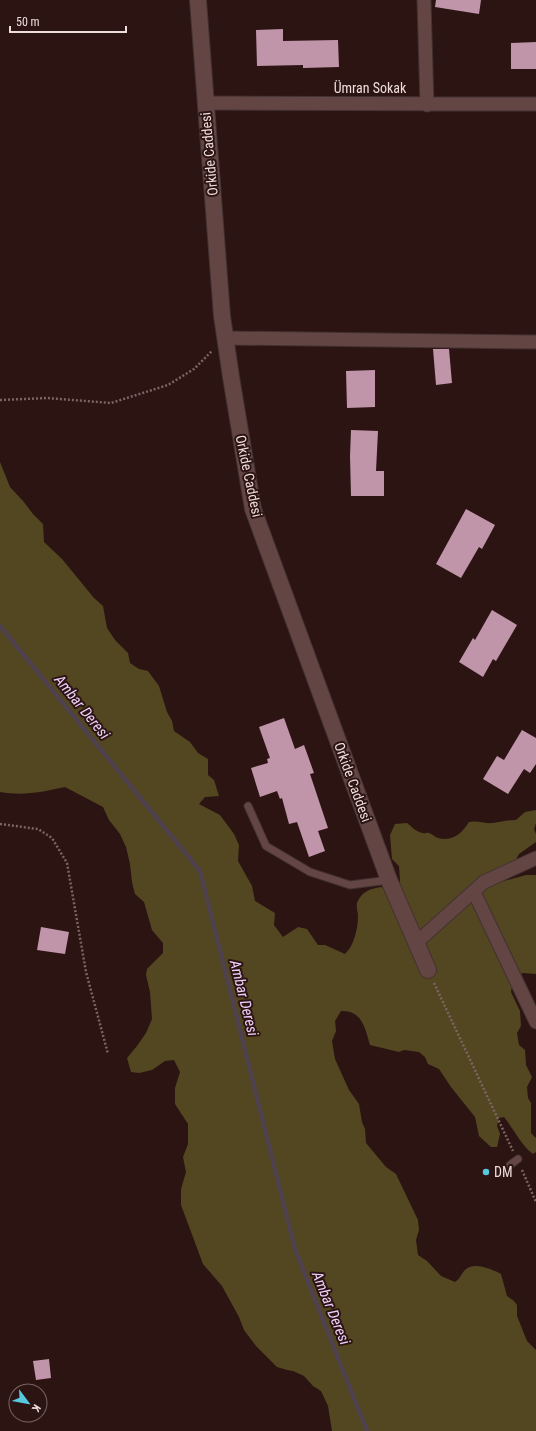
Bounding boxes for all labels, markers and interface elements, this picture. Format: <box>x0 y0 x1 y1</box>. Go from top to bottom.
scale bar <box>10 8 126 34</box>
text: 50 m <box>16 15 40 29</box>
street label: Ümran Sokak <box>334 80 407 96</box>
street label: Orkide Caddesi <box>197 112 221 196</box>
street label: Orkide Caddesi <box>232 433 266 519</box>
water label: Ambar Deresi <box>50 670 114 743</box>
street label: Orkide Caddesi <box>331 740 375 824</box>
water label: Ambar Deresi <box>226 957 262 1038</box>
place label: DM <box>494 1164 513 1180</box>
marker: DM <box>481 1167 491 1177</box>
water label: Ambar Deresi <box>308 1268 354 1348</box>
north arrow <box>8 1383 48 1423</box>
text: K <box>28 1402 43 1415</box>

